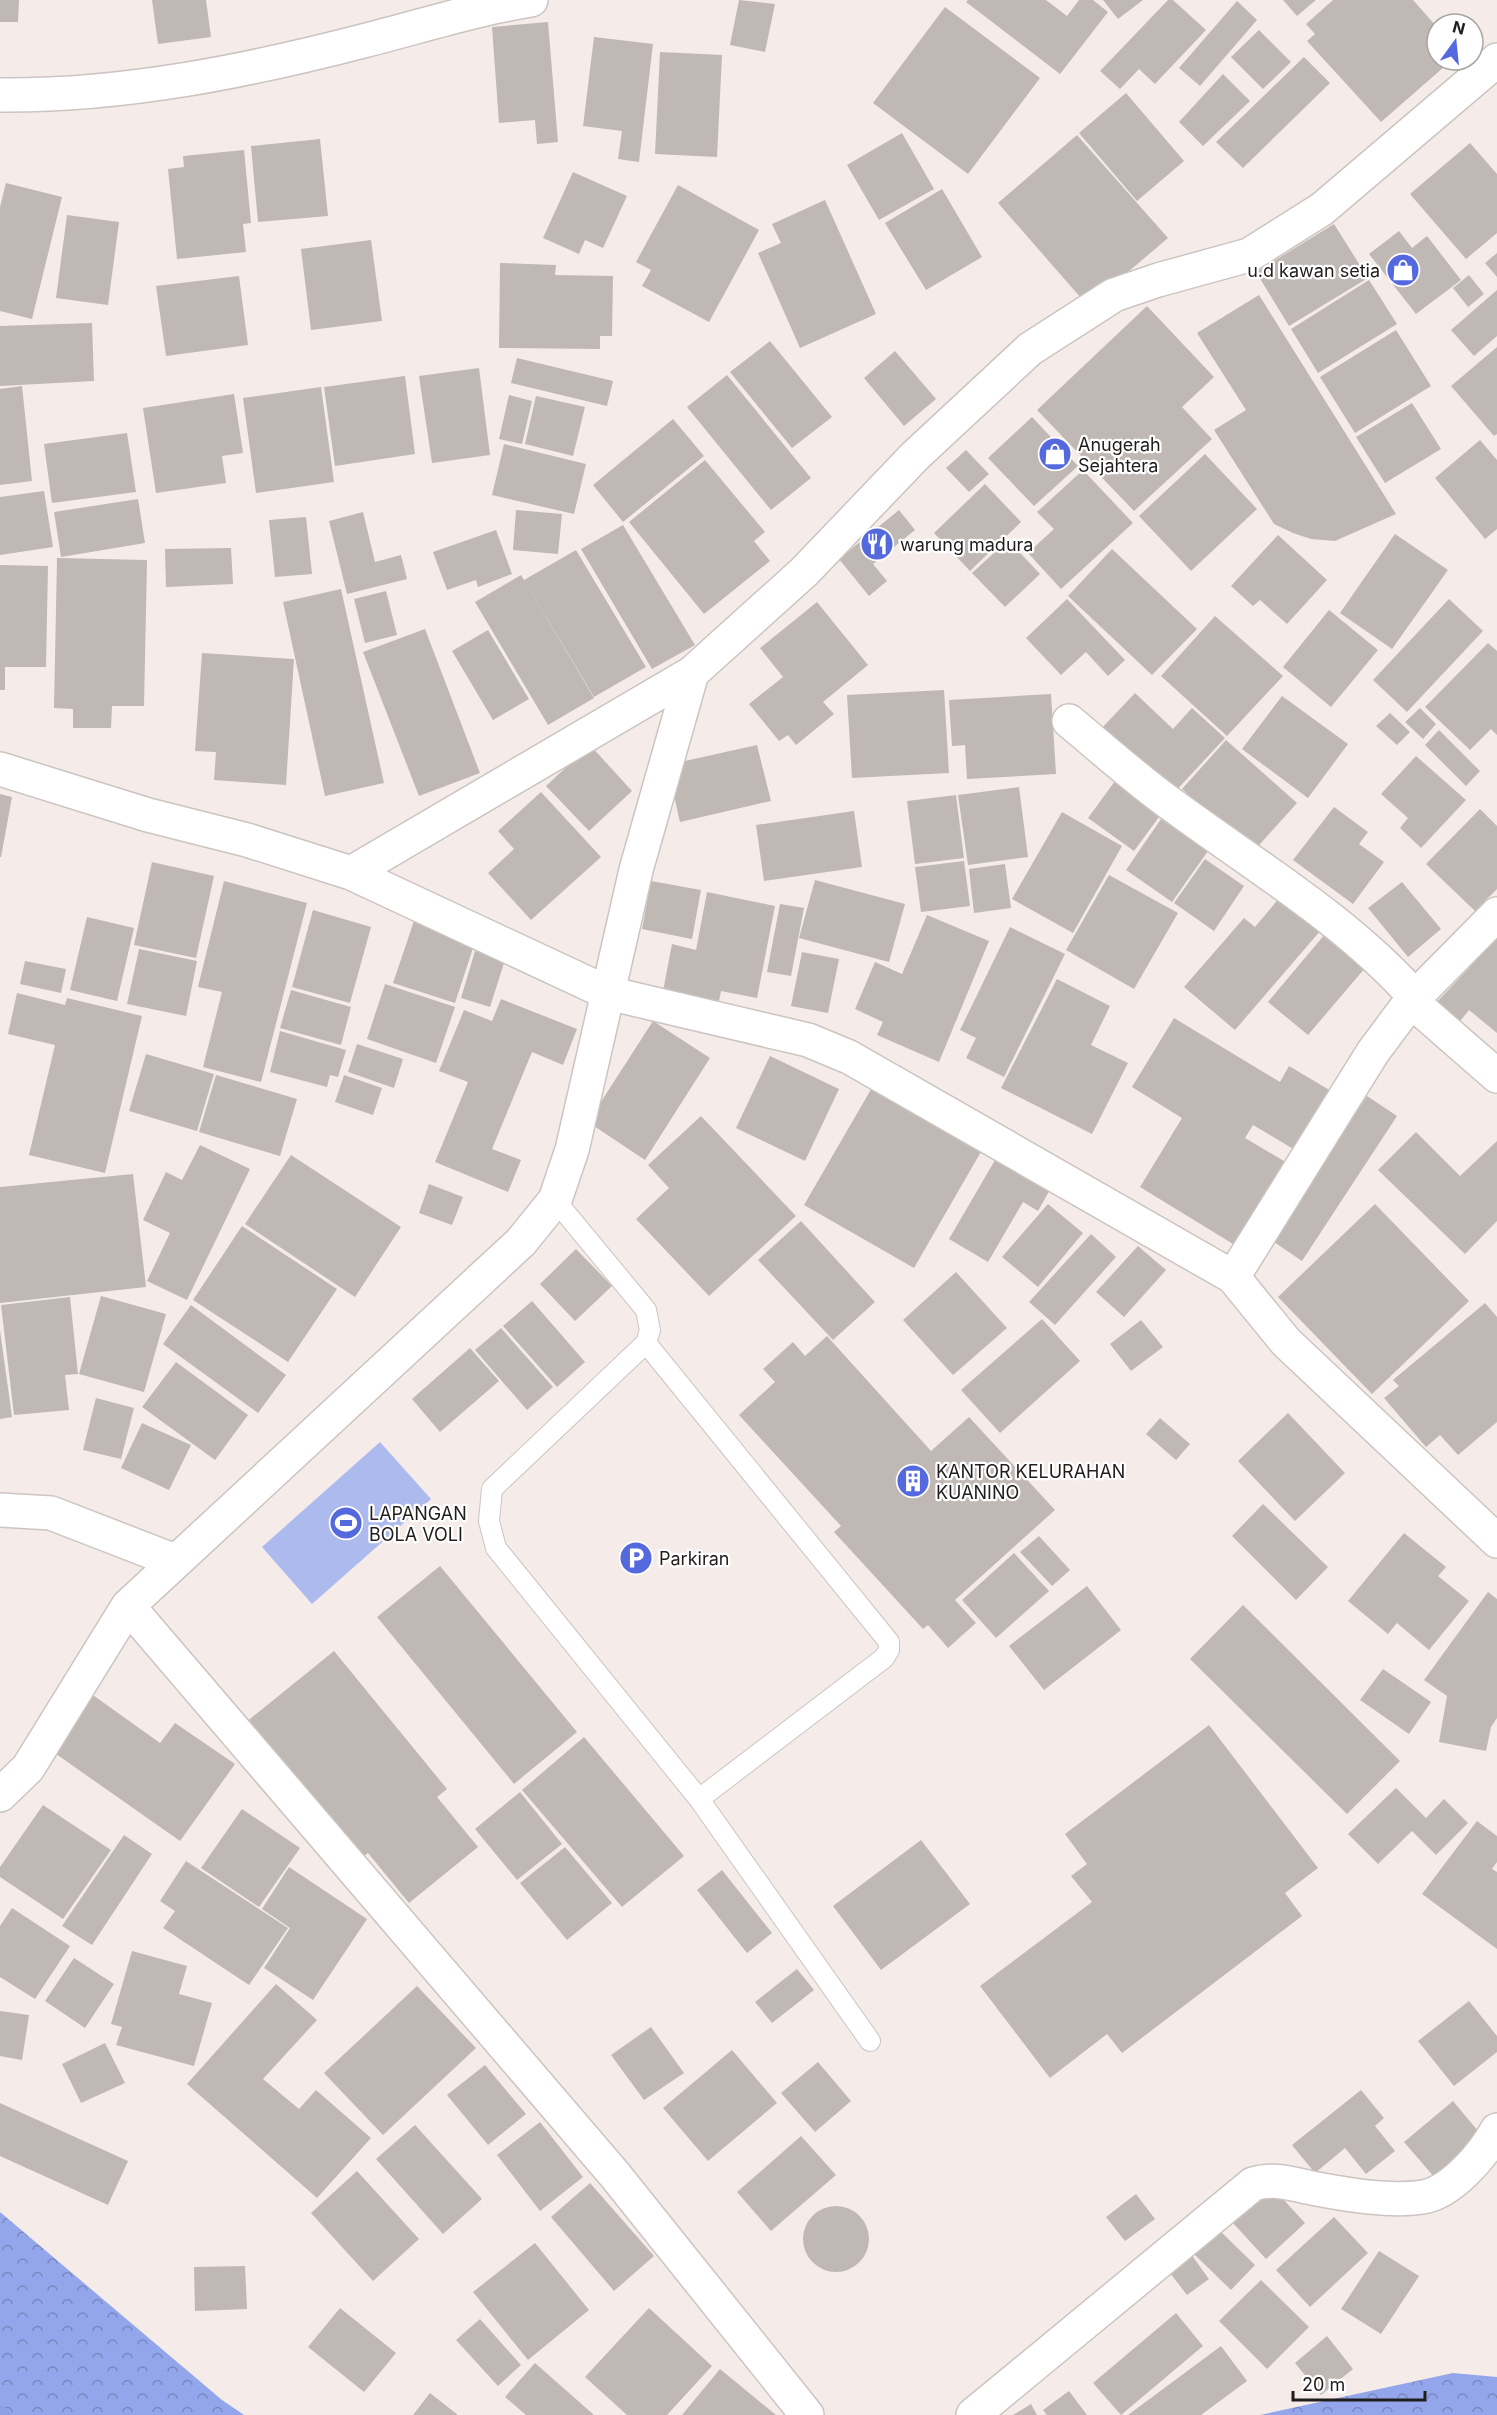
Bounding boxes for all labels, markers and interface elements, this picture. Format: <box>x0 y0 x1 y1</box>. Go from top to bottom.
north arrow <box>1425 12 1485 72</box>
text: N <box>1450 16 1467 39</box>
shop icon: u.d kawan setia <box>1385 252 1421 288</box>
place label: u.d kawan setia <box>1247 260 1380 281</box>
place label: Anugerah Sejahtera <box>1078 434 1161 476</box>
shop icon: Anugerah Sejahtera <box>1037 436 1073 472</box>
restaurant icon: warung madura <box>859 526 895 562</box>
place label: warung madura <box>900 534 1033 555</box>
place label: KANTOR KELURAHAN KUANINO <box>936 1461 1125 1503</box>
building icon: KANTOR KELURAHAN KUANINO <box>895 1463 931 1499</box>
place label: LAPANGAN BOLA VOLI <box>369 1503 467 1545</box>
sports icon: LAPANGAN BOLA VOLI <box>328 1505 364 1541</box>
parking icon: Parkiran <box>618 1540 654 1576</box>
place label: Parkiran <box>659 1548 729 1569</box>
scale bar <box>1293 2364 1425 2402</box>
text: 20 m <box>1302 2374 1345 2395</box>

